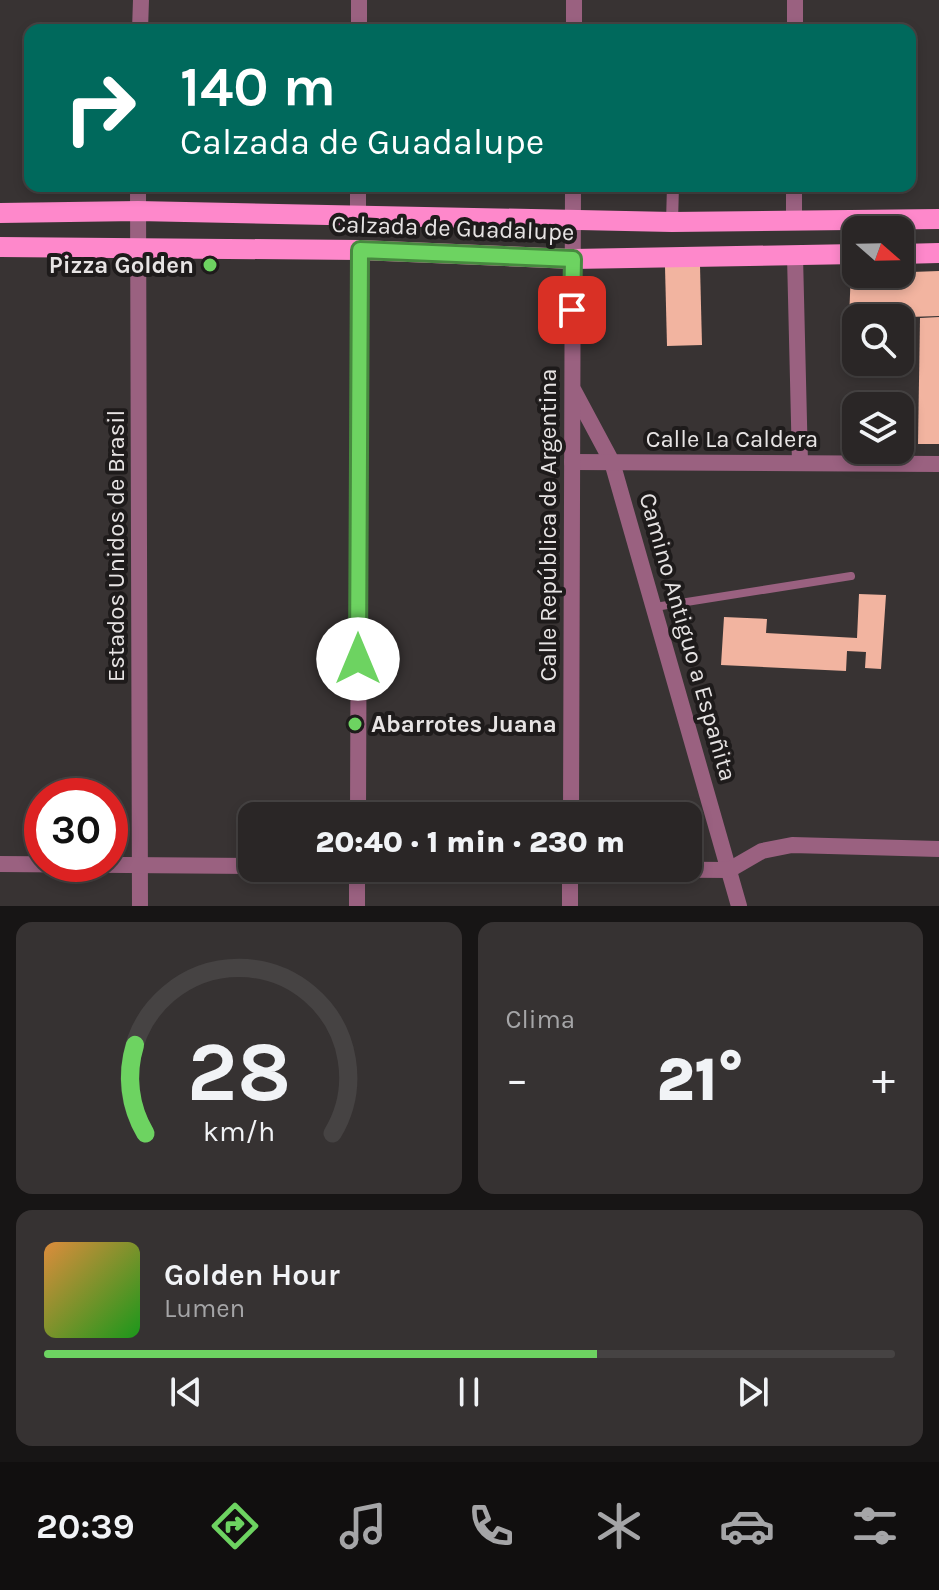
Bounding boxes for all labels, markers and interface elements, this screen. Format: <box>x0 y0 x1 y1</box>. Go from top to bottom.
text: 140 m <box>180 54 336 119</box>
icon: right <box>48 56 152 160</box>
text: Calzada de Guadalupe <box>180 121 544 163</box>
street label: Calzada de Guadalupe <box>331 210 575 246</box>
north arrow <box>842 216 914 288</box>
map controls <box>842 216 914 464</box>
place label: Pizza Golden <box>49 251 194 279</box>
marker: Pizza Golden <box>201 256 219 274</box>
pin <box>538 276 606 344</box>
icon: arrive <box>550 288 594 332</box>
button: search <box>842 304 914 376</box>
street label: Calle República de Argentina <box>534 369 562 681</box>
button: layers <box>842 392 914 464</box>
street label: Estados Unidos de Brasil <box>102 410 130 682</box>
street label: Calle La Caldera <box>646 425 818 453</box>
street label: Camino Antiguo a Españita <box>633 490 743 784</box>
position arrow <box>316 617 400 701</box>
place label: Abarrotes Juana <box>371 710 557 738</box>
marker: Abarrotes Juana <box>346 715 364 733</box>
speed limit sign: 30 <box>24 778 128 882</box>
text: 20:40 · 1 min · 230 m <box>315 824 625 860</box>
text: Clima <box>506 1004 575 1035</box>
text: 28 <box>187 1024 291 1121</box>
text: 21° <box>657 1045 744 1115</box>
text: − <box>506 1054 529 1105</box>
text: + <box>872 1054 895 1105</box>
text: km/h <box>203 1115 275 1148</box>
text: Golden Hour <box>164 1257 340 1293</box>
text: Lumen <box>164 1293 245 1324</box>
icon: previous <box>164 1370 208 1414</box>
icon: pause <box>447 1370 491 1414</box>
icon: next <box>731 1370 775 1414</box>
icon: directions <box>207 1498 263 1554</box>
icon: music <box>335 1498 391 1554</box>
icon: phone <box>463 1498 519 1554</box>
icon: climate <box>591 1498 647 1554</box>
icon: car <box>719 1498 775 1554</box>
icon: filters <box>847 1498 903 1554</box>
text: 20:39 <box>36 1505 135 1547</box>

